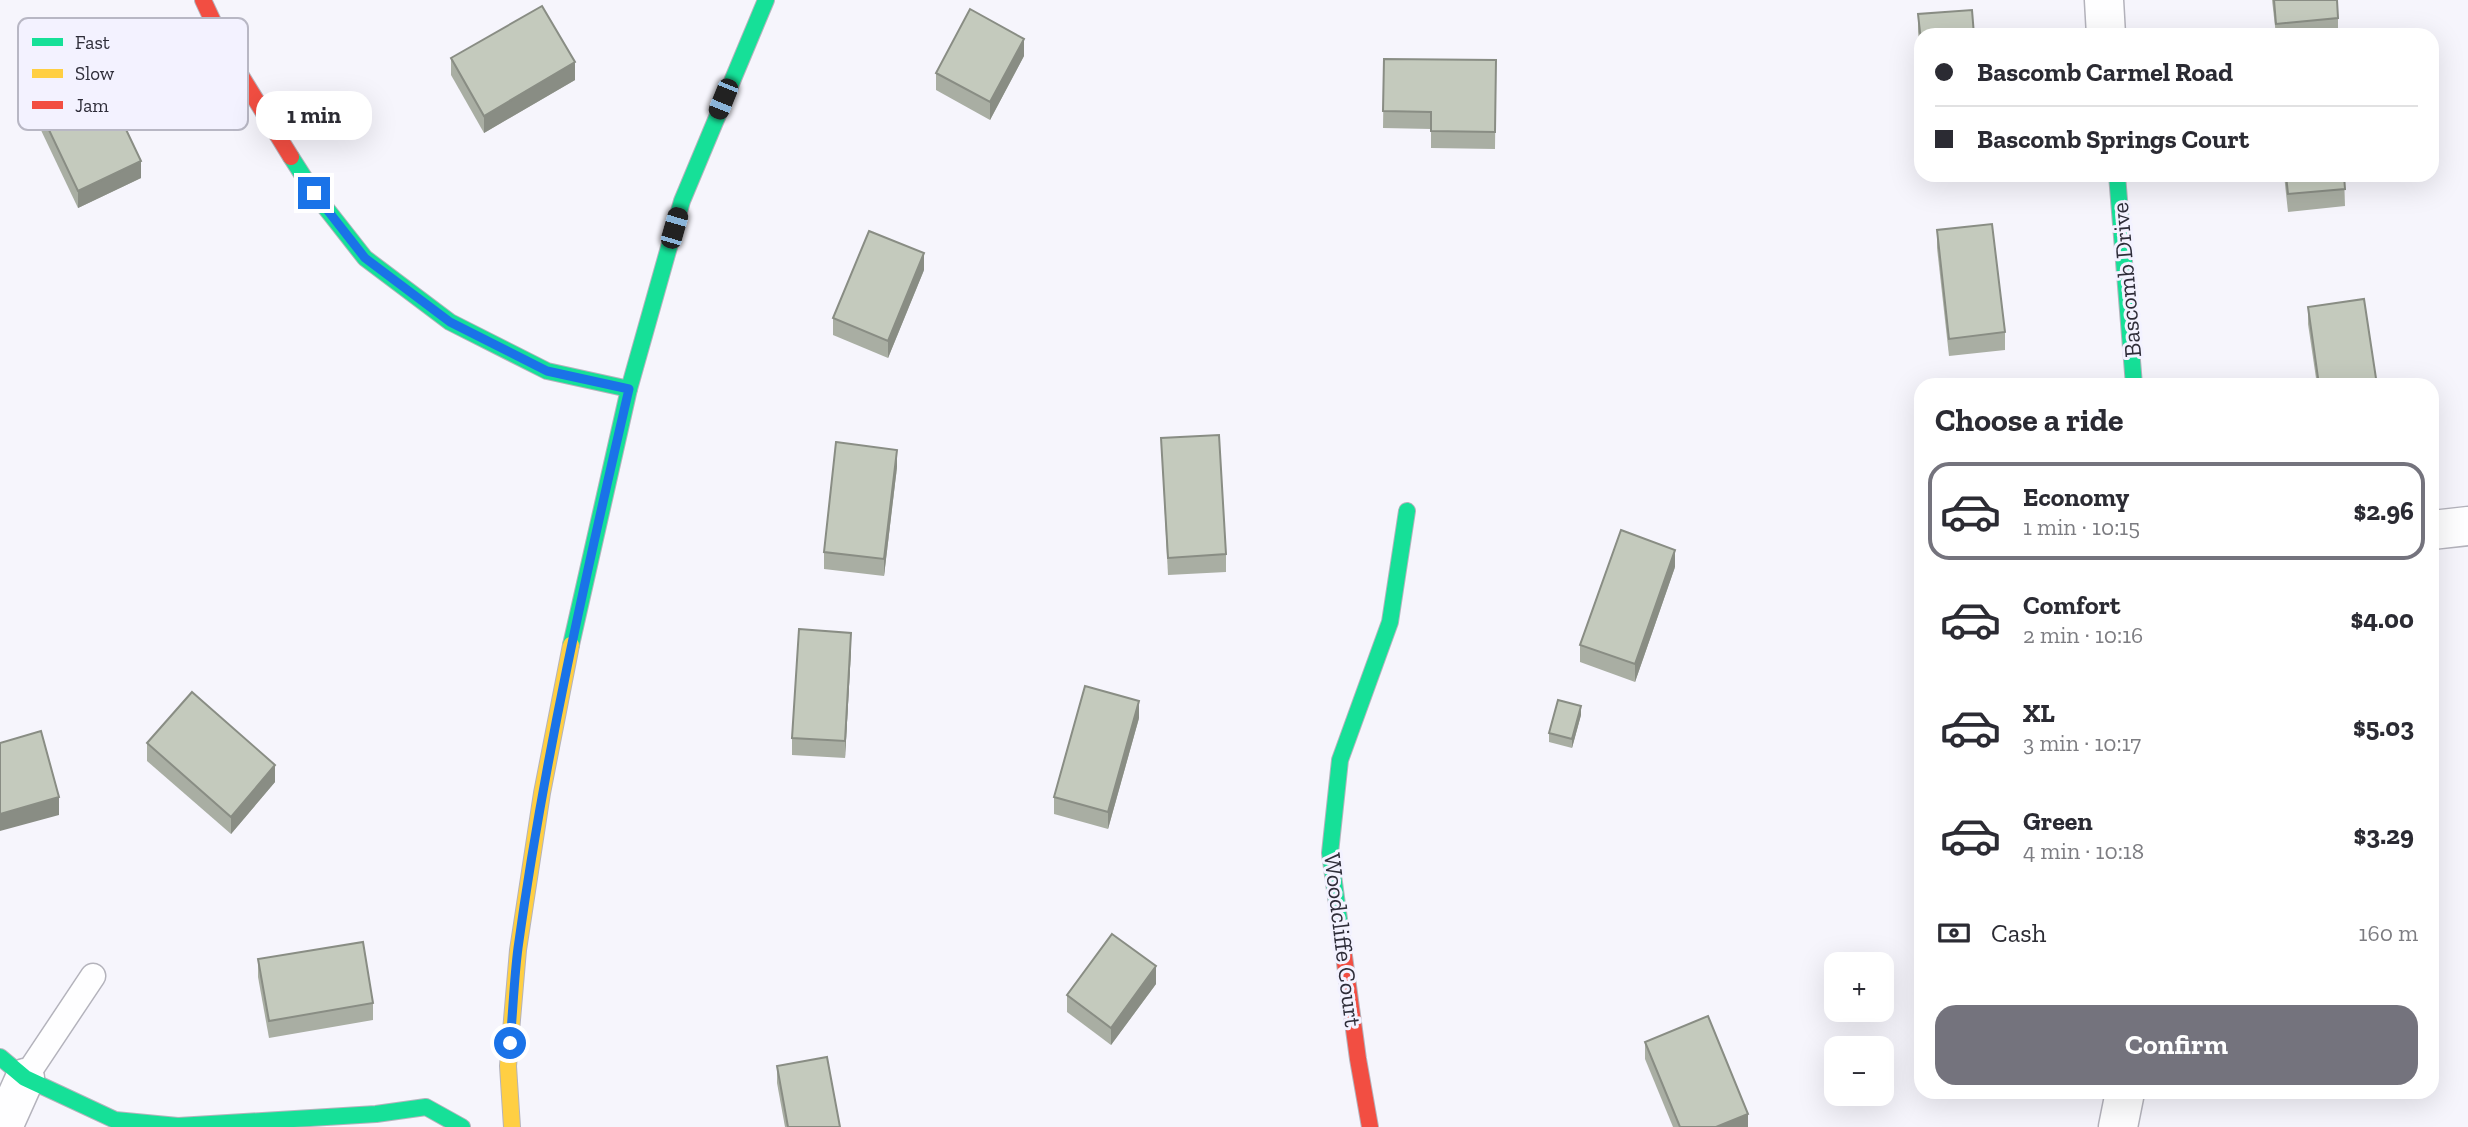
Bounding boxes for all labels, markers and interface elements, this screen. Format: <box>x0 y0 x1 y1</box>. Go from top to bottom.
legend <box>18 18 248 130</box>
text: Fast <box>75 31 110 54</box>
text: Bascomb Carmel Road <box>1977 56 2233 88</box>
text: Slow <box>75 62 115 85</box>
car <box>706 76 741 122</box>
callout: 1 min <box>256 92 372 140</box>
text: Jam <box>75 94 109 117</box>
text: 1 min <box>287 101 341 129</box>
text: Bascomb Springs Court <box>1977 123 2249 155</box>
route end <box>298 177 330 209</box>
street label: Bascomb Drive <box>2105 201 2147 359</box>
car <box>659 205 690 251</box>
text: Choose a ride <box>1935 401 2123 439</box>
icon: car <box>1939 480 2002 543</box>
text: Economy <box>2023 481 2129 513</box>
text: $2.96 <box>2353 495 2414 527</box>
text: 1 min · 10:15 <box>2023 513 2140 541</box>
icon: car <box>1939 588 2002 651</box>
text: Comfort <box>2023 589 2120 621</box>
text: $4.00 <box>2351 603 2414 635</box>
text: 2 min · 10:16 <box>2023 621 2143 649</box>
icon: car <box>1939 696 2002 759</box>
text: XL <box>2023 697 2055 729</box>
text: $5.03 <box>2353 711 2414 743</box>
text: 3 min · 10:17 <box>2023 729 2141 757</box>
icon: car <box>1939 804 2002 867</box>
text: Green <box>2023 805 2093 837</box>
text: $3.29 <box>2354 819 2414 851</box>
text: 4 min · 10:18 <box>2023 837 2144 865</box>
street label: Woodcliffe Court <box>1318 851 1368 1029</box>
icon: cash <box>1935 914 1973 952</box>
text: Cash <box>1991 917 2046 949</box>
text: 160 m <box>2359 919 2418 947</box>
map controls <box>1824 952 1894 1106</box>
button: + <box>1824 952 1894 1022</box>
button: Confirm <box>1935 1005 2418 1085</box>
route start <box>494 1027 526 1059</box>
button: − <box>1824 1036 1894 1106</box>

